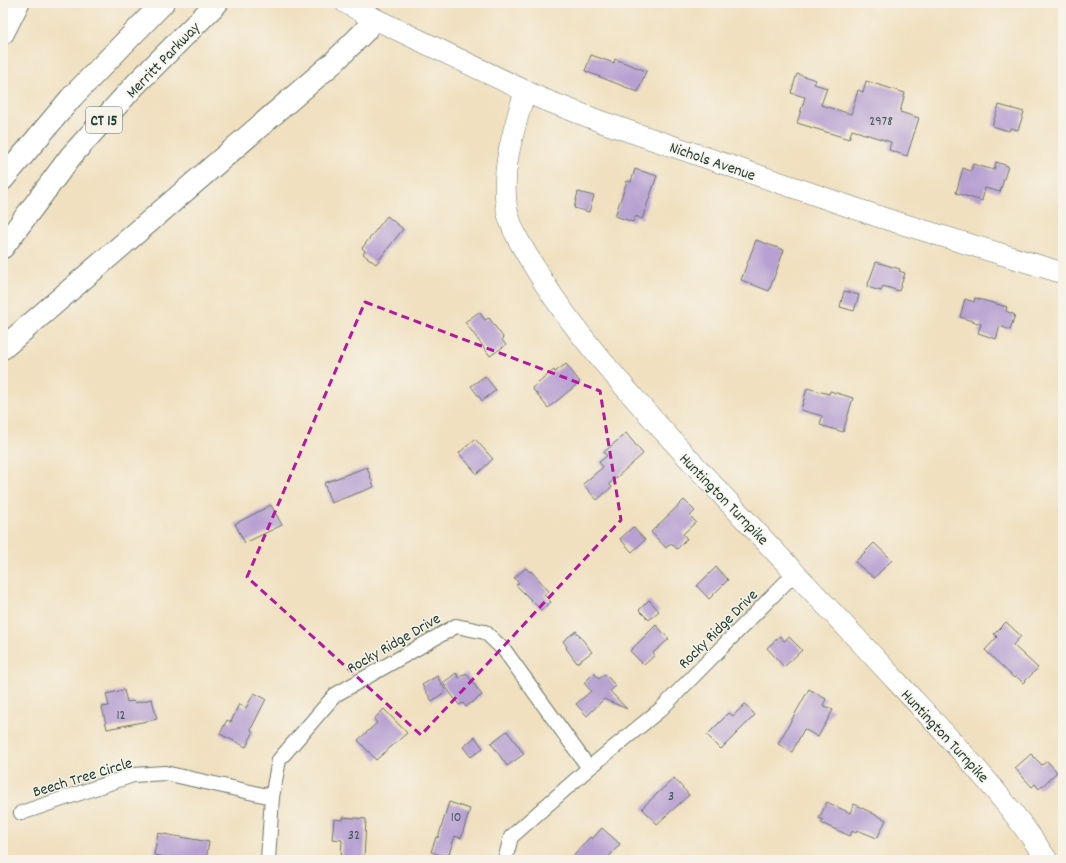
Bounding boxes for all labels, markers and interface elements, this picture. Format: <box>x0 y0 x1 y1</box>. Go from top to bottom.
street label: Merritt Parkway <box>121 17 207 104</box>
road number: CT 15 <box>86 107 122 133</box>
house number: 2978 <box>869 112 893 132</box>
street label: Nichols Avenue <box>666 137 758 188</box>
street label: Huntington Turnpike <box>673 448 773 551</box>
street label: Rocky Ridge Drive <box>674 585 764 675</box>
street label: Rocky Ridge Drive <box>343 608 445 680</box>
street label: Huntington Turnpike <box>895 685 994 789</box>
house number: 12 <box>116 706 126 726</box>
street label: Beech Tree Circle <box>30 752 135 804</box>
house number: 3 <box>668 787 674 807</box>
house number: 10 <box>451 808 461 828</box>
house number: 32 <box>348 826 360 846</box>

